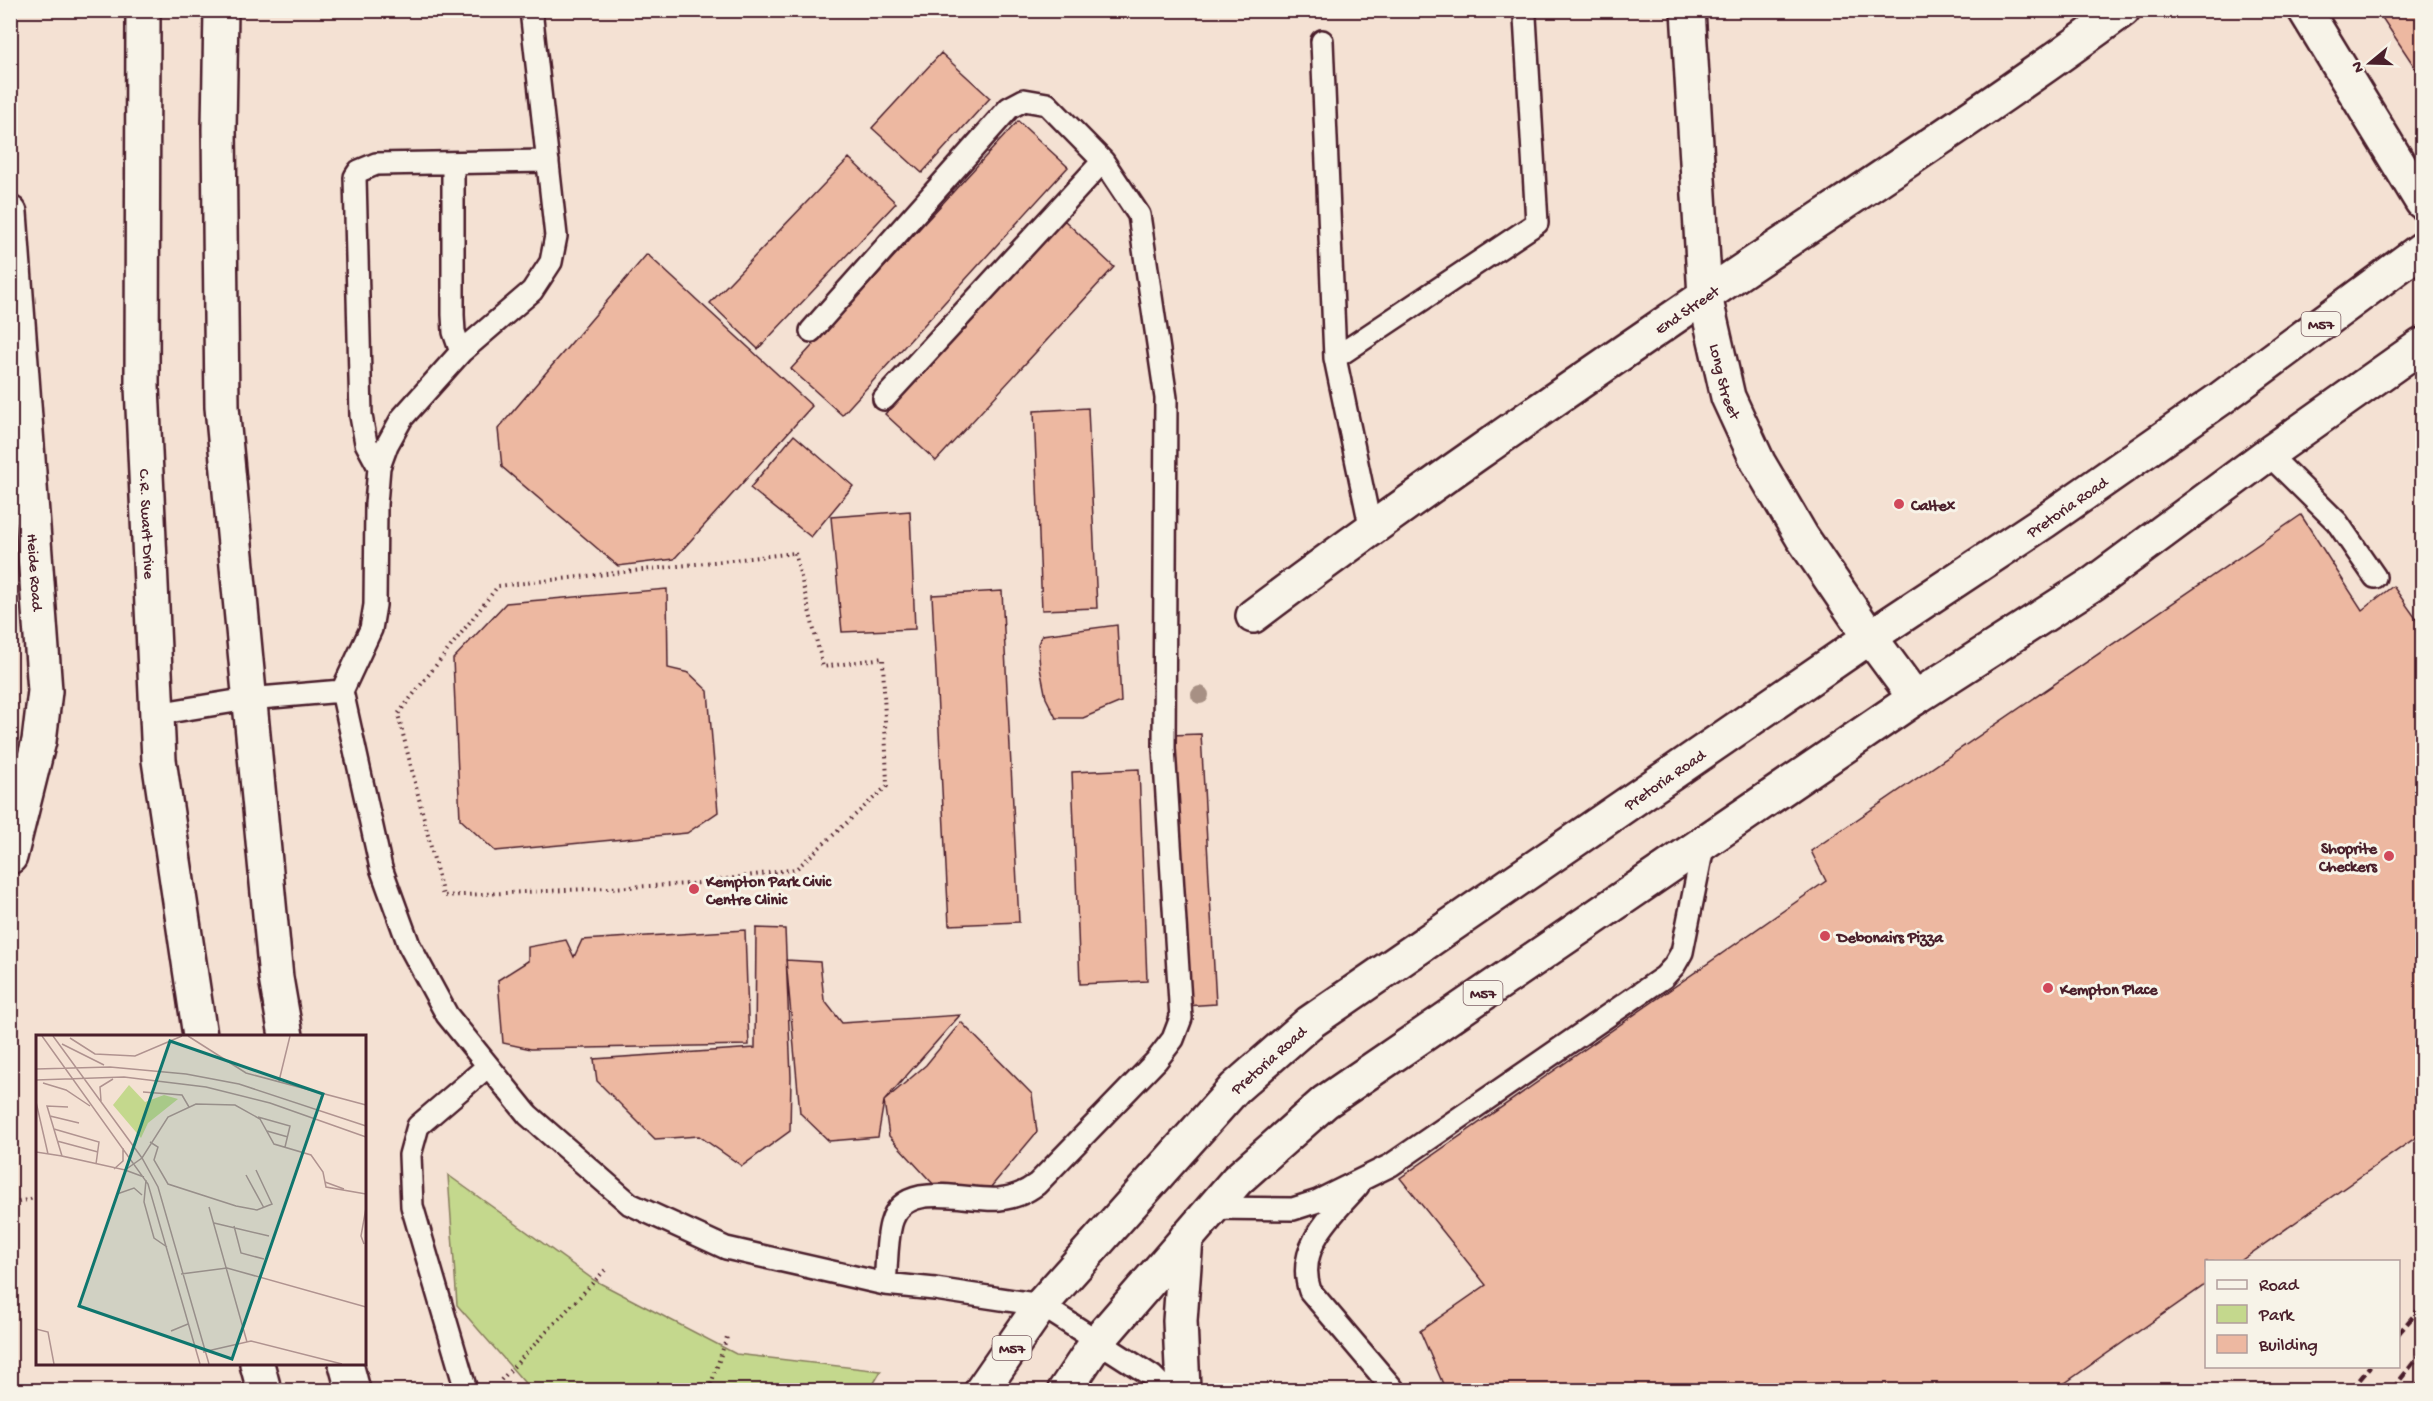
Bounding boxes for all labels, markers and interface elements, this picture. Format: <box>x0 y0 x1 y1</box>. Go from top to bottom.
north arrow <box>2340 33 2400 93</box>
text: N <box>2348 58 2370 75</box>
street label: End Street <box>1652 282 1725 340</box>
road number: M57 <box>2302 312 2340 336</box>
street label: Long Street <box>1703 342 1744 424</box>
street label: C.R. Swart Drive <box>133 468 157 580</box>
street label: Pretoria Road <box>2023 473 2114 544</box>
marker: Caltex <box>1892 497 1906 511</box>
place label: Caltex <box>1910 498 1956 517</box>
street label: Heide Road <box>21 533 45 613</box>
street label: Pretoria Road <box>1621 746 1712 817</box>
place label: Shoprite Checkers <box>2318 841 2378 878</box>
marker: Shoprite Checkers <box>2382 849 2396 863</box>
place label: Kempton Park Civic Centre Clinic <box>705 874 832 911</box>
marker: Kempton Park Civic Centre Clinic <box>687 882 701 896</box>
marker: Debonairs Pizza <box>1818 929 1832 943</box>
place label: Debonairs Pizza <box>1835 930 1944 949</box>
road number: M57 <box>1464 981 1502 1005</box>
marker: Kempton Place <box>2041 981 2055 995</box>
place label: Kempton Place <box>2059 982 2158 1001</box>
street label: Pretoria Road <box>1227 1023 1313 1101</box>
inset map <box>36 1035 366 1365</box>
legend <box>2205 1260 2400 1368</box>
text: Road <box>2259 1276 2300 1297</box>
text: Park <box>2258 1306 2295 1327</box>
road number: M57 <box>992 1336 1032 1360</box>
text: Building <box>2258 1336 2318 1357</box>

